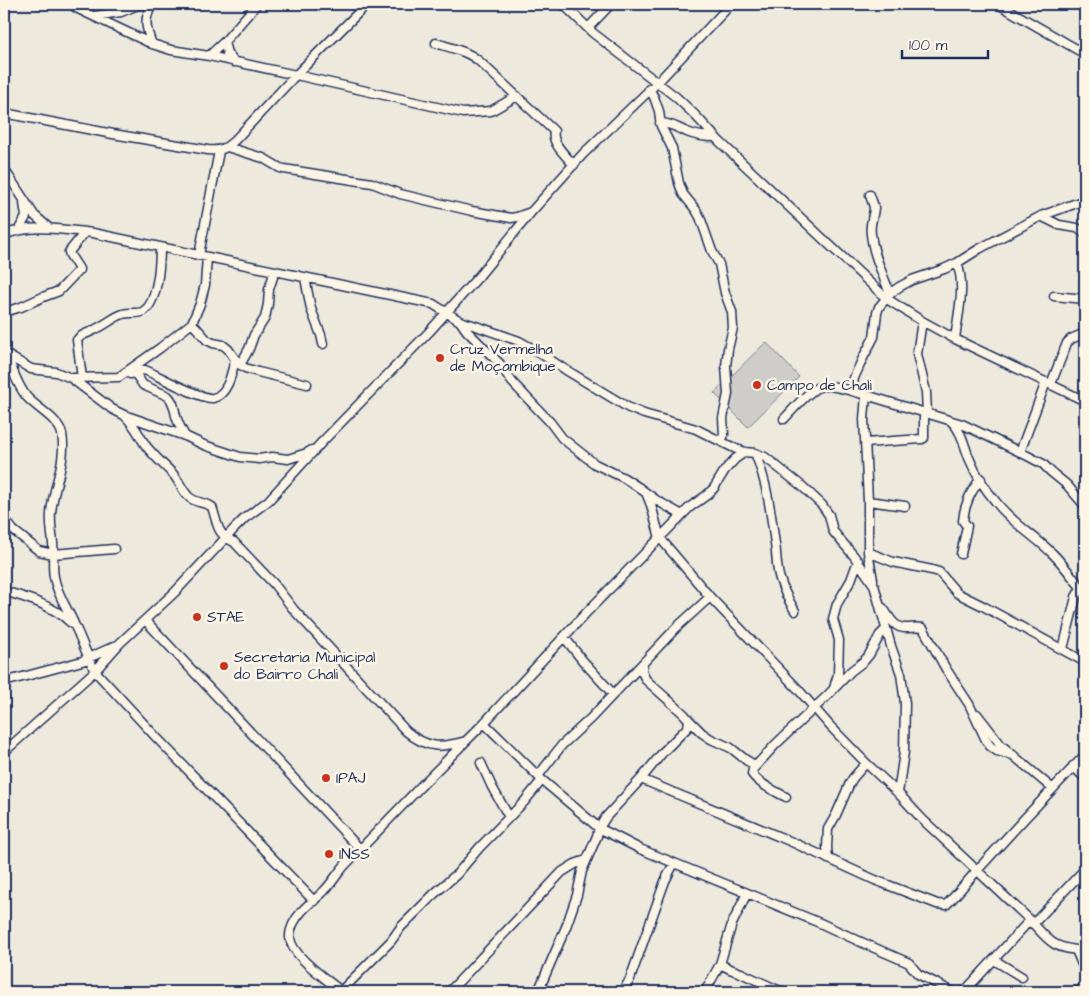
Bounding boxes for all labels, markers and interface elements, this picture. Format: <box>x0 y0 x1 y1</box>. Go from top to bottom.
scale bar <box>902 28 988 60</box>
text: 100 m <box>909 35 948 56</box>
place label: Cruz Vermelha de Moçambique <box>450 339 556 377</box>
marker: Cruz Vermelha de Moçambique <box>434 352 446 364</box>
place label: Campo de Chali <box>767 375 873 396</box>
marker: Campo de Chali <box>751 379 763 391</box>
place label: STAE <box>207 607 245 628</box>
marker: STAE <box>191 611 203 623</box>
place label: Secretaria Municipal do Bairro Chali <box>234 647 375 685</box>
marker: Secretaria Municipal do Bairro Chali <box>218 660 230 672</box>
place label: IPAJ <box>336 768 365 789</box>
marker: IPAJ <box>320 772 332 784</box>
place label: INSS <box>339 844 370 865</box>
marker: INSS <box>323 848 335 860</box>

